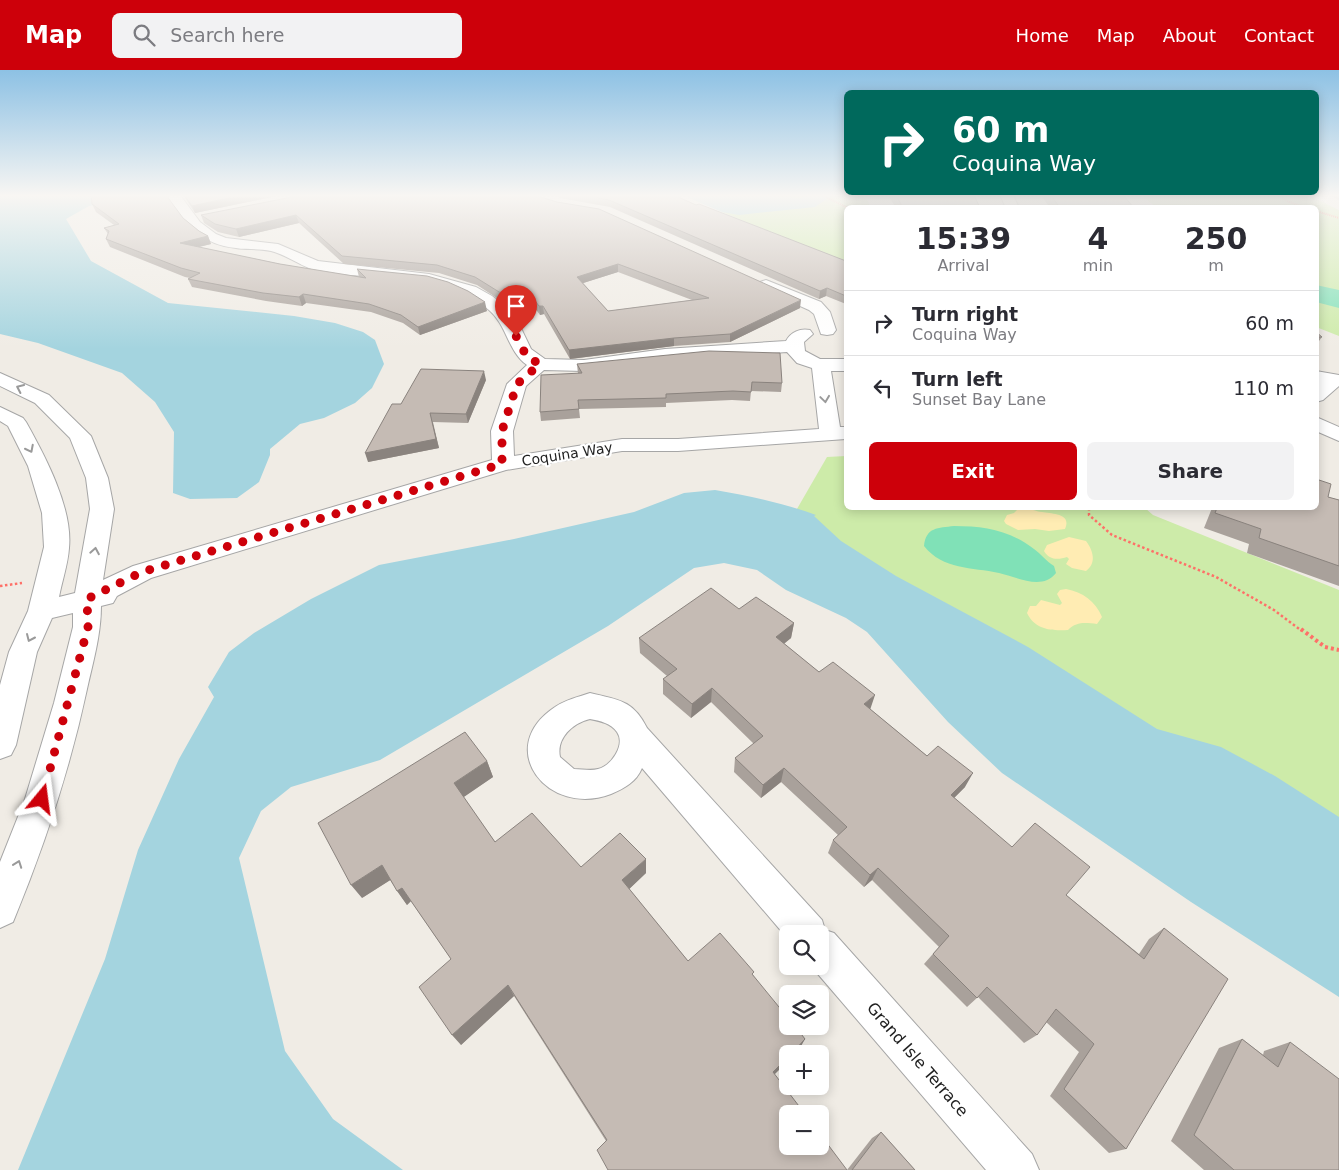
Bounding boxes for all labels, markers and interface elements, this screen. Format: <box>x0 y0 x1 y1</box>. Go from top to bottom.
search box <box>112 13 462 58</box>
text: Map <box>25 21 82 49</box>
icon: search <box>130 21 158 49</box>
text: Search here <box>170 24 284 46</box>
text: Home <box>1016 25 1069 46</box>
text: Map <box>1097 25 1135 46</box>
text: About <box>1163 25 1216 46</box>
text: Contact <box>1244 25 1314 46</box>
icon: right <box>869 110 934 175</box>
text: 60 m <box>952 110 1049 150</box>
text: Coquina Way <box>952 151 1096 176</box>
text: 15:39 <box>916 221 1011 256</box>
text: 4 <box>1087 221 1108 256</box>
text: 250 <box>1185 221 1247 256</box>
text: Arrival <box>937 256 989 275</box>
text: min <box>1083 256 1113 275</box>
text: m <box>1208 256 1224 275</box>
pin <box>495 285 537 336</box>
icon: arrive <box>502 292 530 320</box>
text: Turn right <box>912 303 1018 325</box>
icon: right <box>869 309 897 337</box>
text: 60 m <box>1245 312 1294 334</box>
text: Coquina Way <box>912 325 1017 344</box>
text: Turn left <box>912 368 1003 390</box>
icon: left <box>869 374 897 402</box>
text: 110 m <box>1233 377 1294 399</box>
one-way arrow <box>16 384 25 395</box>
text: Sunset Bay Lane <box>912 390 1046 409</box>
one-way arrow <box>820 395 830 403</box>
street label: Coquina Way <box>520 439 614 469</box>
button: Exit <box>869 442 1077 500</box>
button: Share <box>1087 442 1294 500</box>
one-way arrow <box>24 444 34 453</box>
one-way arrow <box>90 547 100 556</box>
one-way arrow <box>25 633 36 642</box>
position arrow <box>15 772 67 824</box>
one-way arrow <box>12 860 22 868</box>
map controls <box>779 925 829 1155</box>
button: search <box>779 925 829 975</box>
button: layers <box>779 985 829 1035</box>
street label: Grand Isle Terrace <box>863 998 972 1120</box>
button: + <box>779 1045 829 1095</box>
button: − <box>779 1105 829 1155</box>

